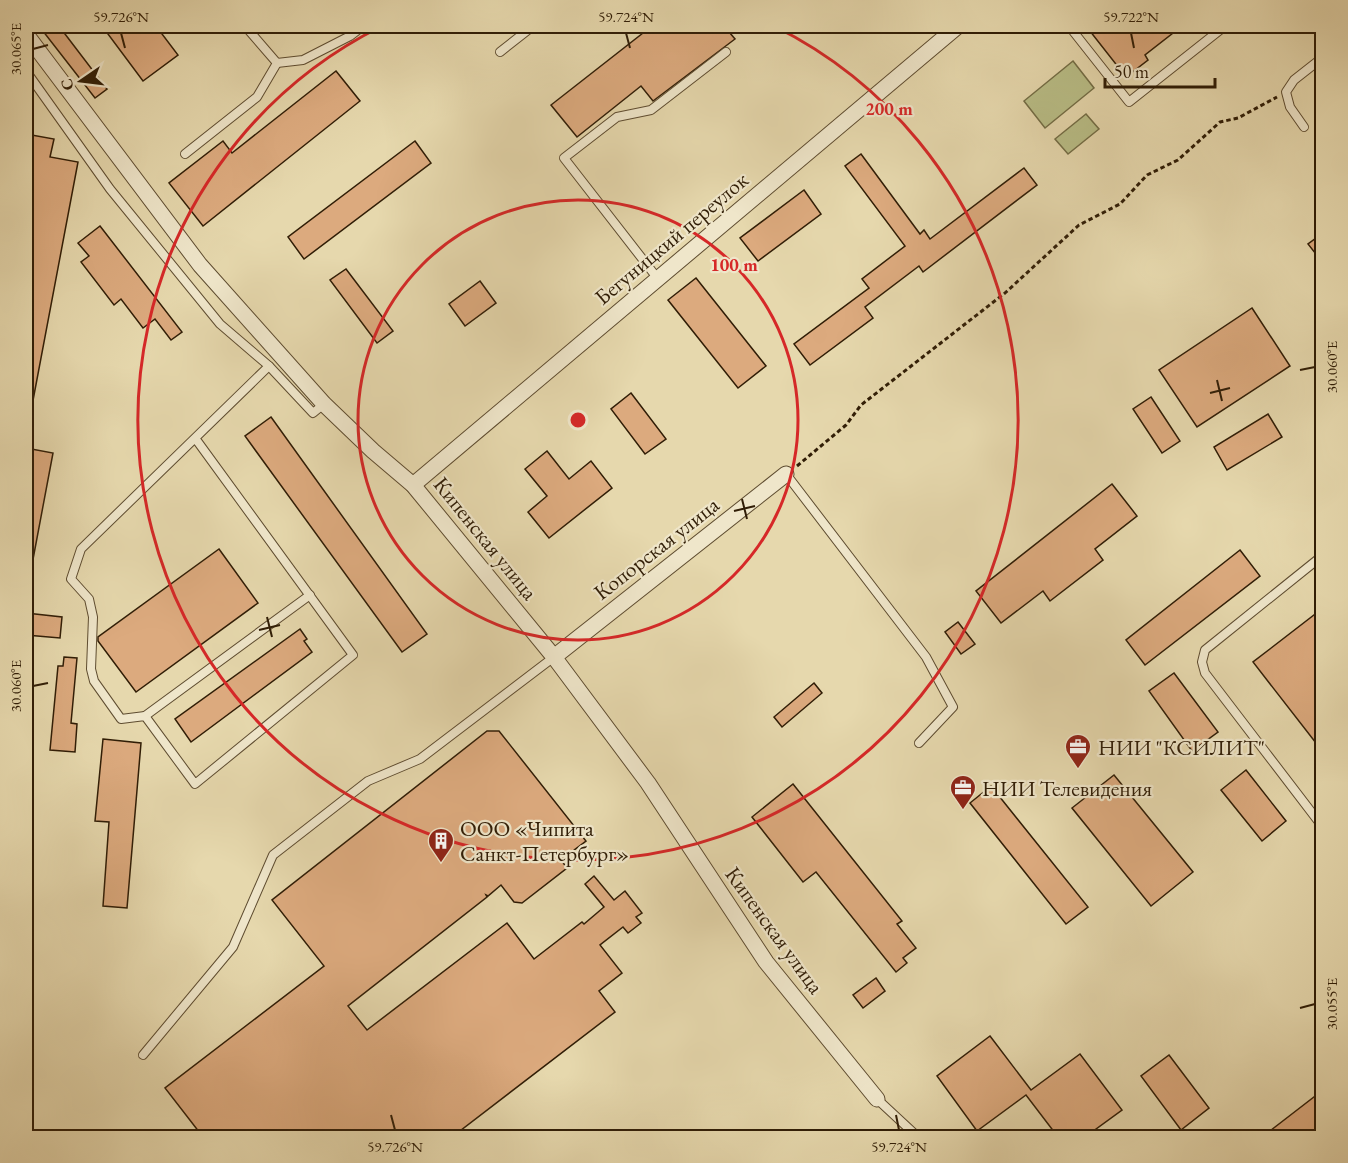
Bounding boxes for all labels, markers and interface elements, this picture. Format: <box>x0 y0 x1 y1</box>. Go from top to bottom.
text: 59.726°N <box>93 7 149 26</box>
text: 59.724°N <box>598 7 654 26</box>
text: 59.722°N <box>1103 7 1159 26</box>
text: 30.065°E <box>6 22 25 75</box>
north arrow <box>51 51 111 111</box>
scale bar <box>1105 51 1214 89</box>
text: 50 m <box>1114 60 1149 83</box>
text: С <box>55 76 78 93</box>
text: 200 m <box>865 97 913 120</box>
street label: Бегуницкий переулок <box>588 165 755 311</box>
text: 100 m <box>710 253 758 276</box>
text: 30.060°E <box>1322 340 1341 393</box>
centre of rings <box>568 410 588 430</box>
street label: Кипенская улица <box>427 471 544 606</box>
street label: Копорская улица <box>588 490 725 606</box>
text: 30.060°E <box>6 659 25 712</box>
office icon: НИИ "КСИЛИТ" <box>1063 732 1093 770</box>
place label: НИИ "КСИЛИТ" <box>1098 733 1265 762</box>
office icon: НИИ Телевидения <box>948 773 978 811</box>
place label: НИИ Телевидения <box>982 774 1152 803</box>
place label: ООО «Чипита Санкт-Петербург» <box>460 814 629 868</box>
building icon: ООО «Чипита Санкт-Петербург» <box>426 826 456 864</box>
street label: Кипенская улица <box>719 861 831 1000</box>
text: 30.055°E <box>1322 977 1341 1030</box>
text: 59.726°N <box>367 1137 423 1156</box>
text: 59.724°N <box>871 1137 927 1156</box>

